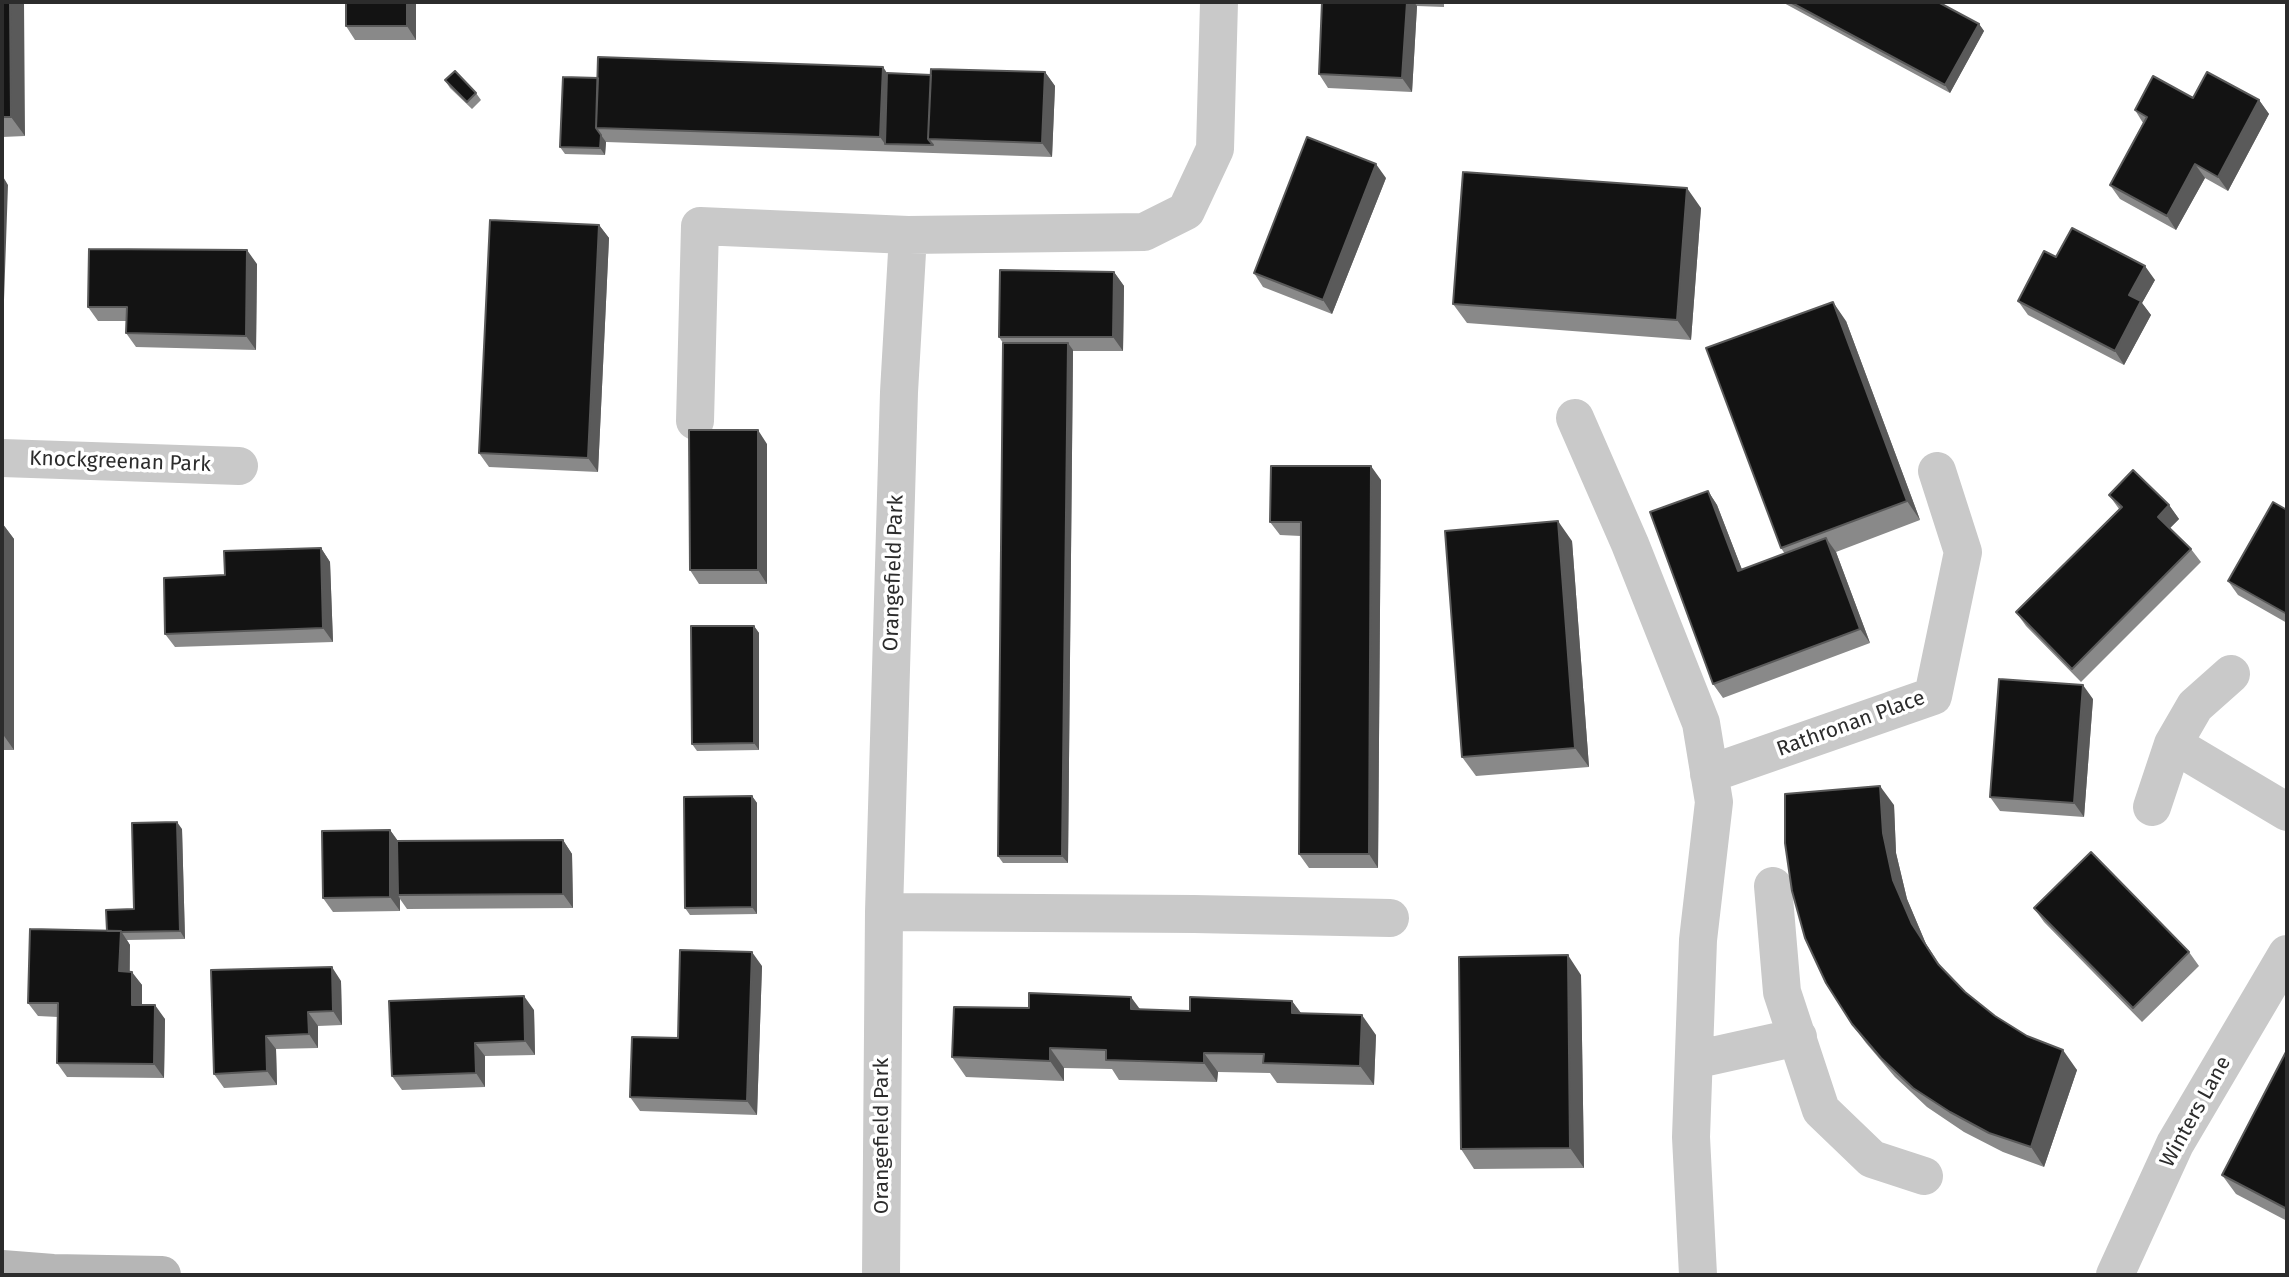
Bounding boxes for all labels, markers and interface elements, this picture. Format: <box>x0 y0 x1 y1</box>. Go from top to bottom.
street label: Knockgreenan Park <box>29 446 211 478</box>
street label: Orangefield Park <box>879 494 909 652</box>
street label: Rathronan Place <box>1774 686 1928 762</box>
street label: Winters Lane <box>2155 1052 2237 1172</box>
street label: Orangefield Park <box>869 1058 895 1214</box>

